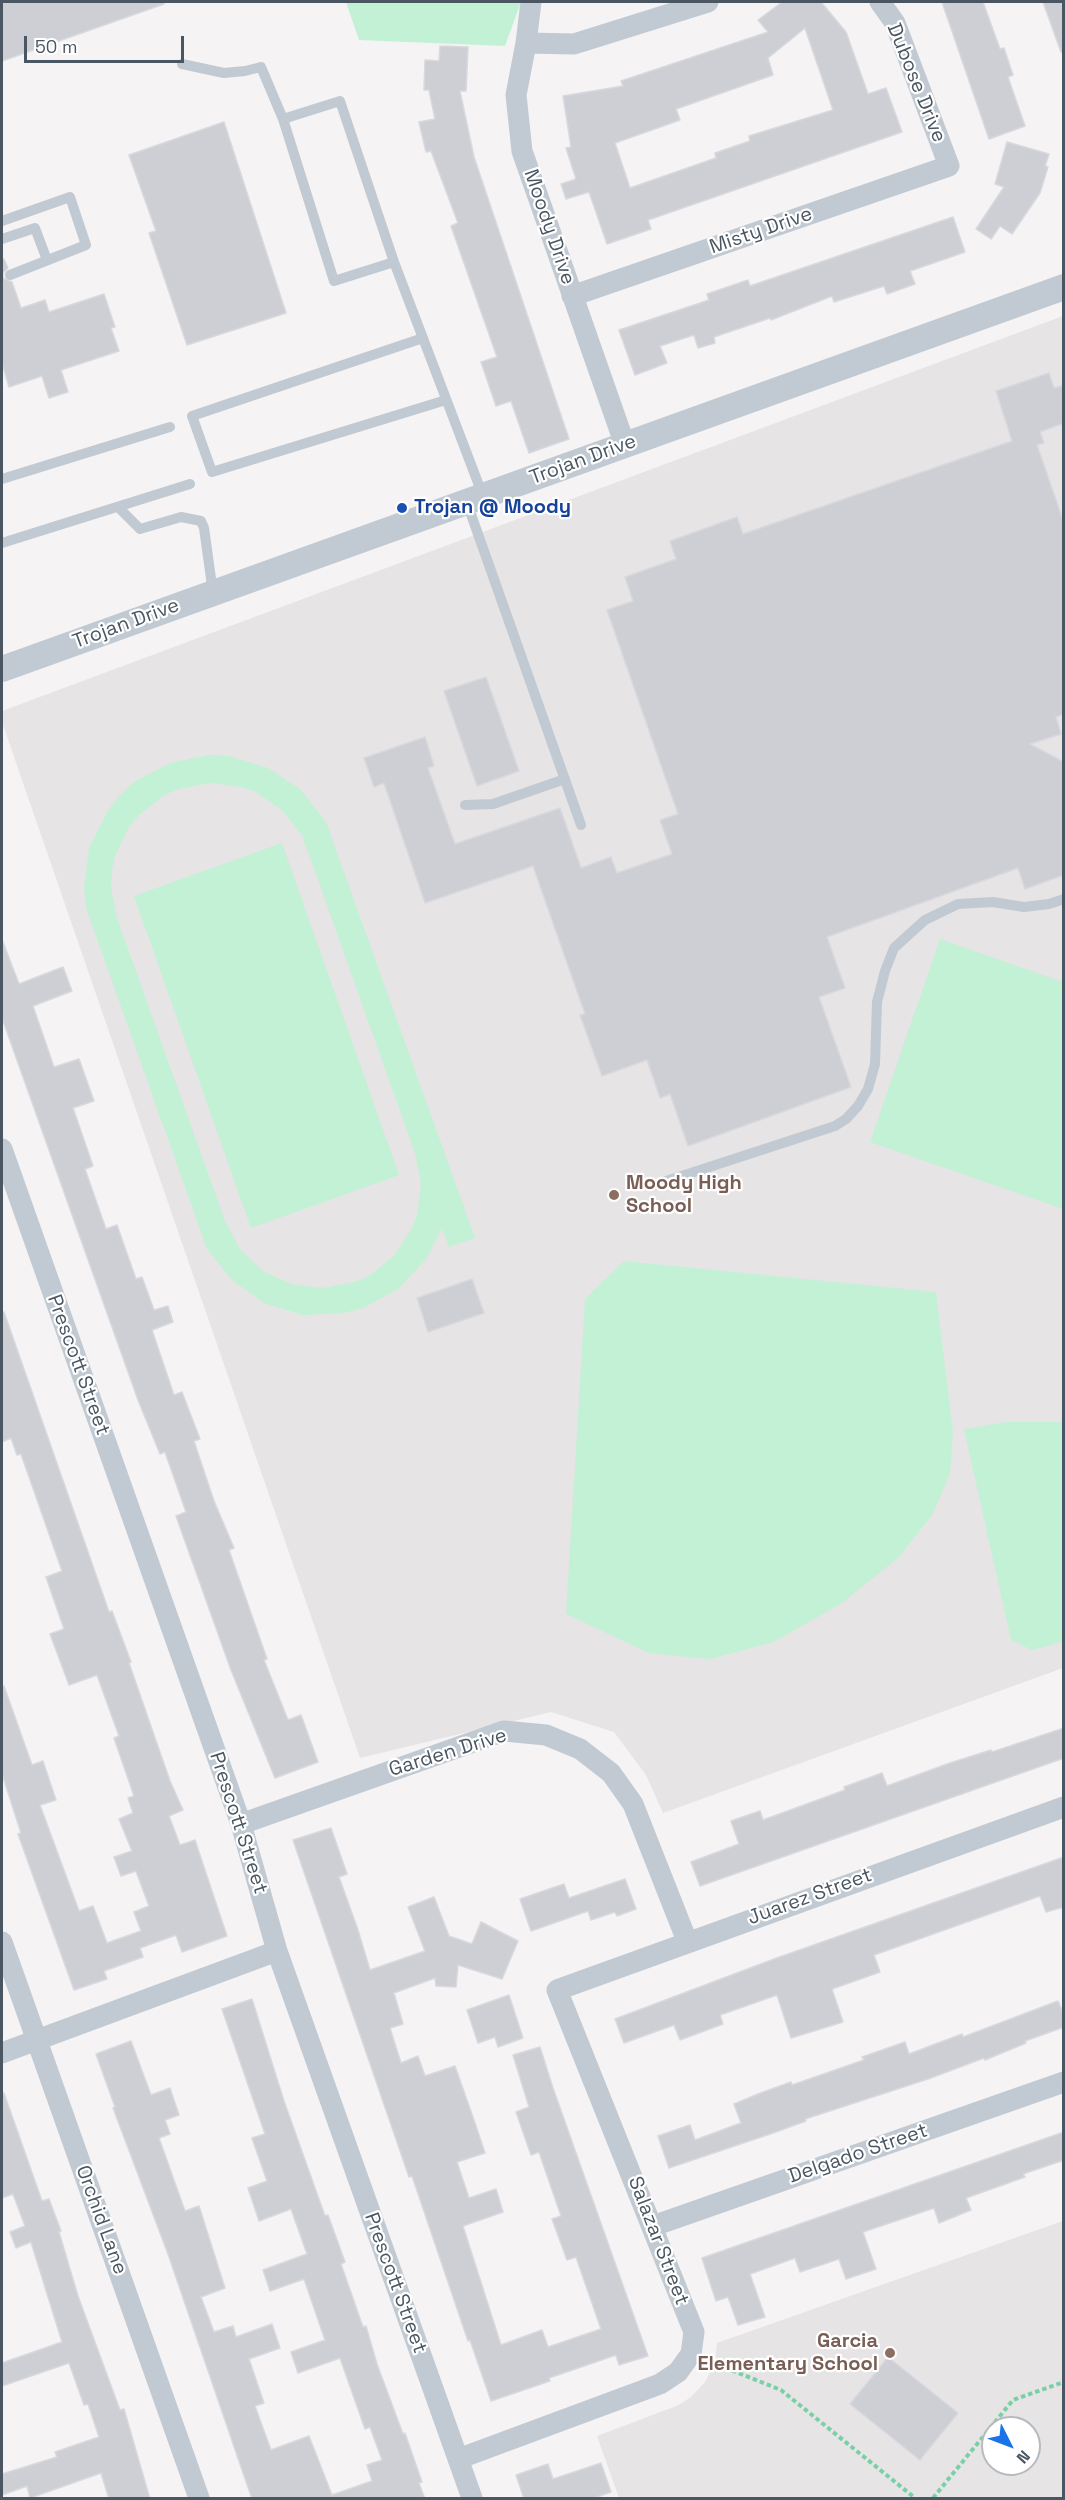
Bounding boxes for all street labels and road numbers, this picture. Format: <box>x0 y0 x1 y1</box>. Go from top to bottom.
street label: Dubose Drive <box>881 20 951 146</box>
street label: Moody Drive <box>518 166 580 288</box>
street label: Misty Drive <box>707 202 815 260</box>
street label: Trojan Drive <box>526 430 640 490</box>
street label: Trojan Drive <box>69 594 183 654</box>
street label: Prescott Street <box>41 1291 115 1439</box>
street label: Garden Drive <box>386 1724 510 1782</box>
street label: Prescott Street <box>204 1749 272 1897</box>
street label: Juarez Street <box>745 1863 875 1931</box>
street label: Delgado Street <box>785 2119 931 2189</box>
street label: Orchid Lane <box>70 2162 132 2278</box>
street label: Salazar Street <box>622 2173 694 2309</box>
street label: Prescott Street <box>358 2209 432 2357</box>

